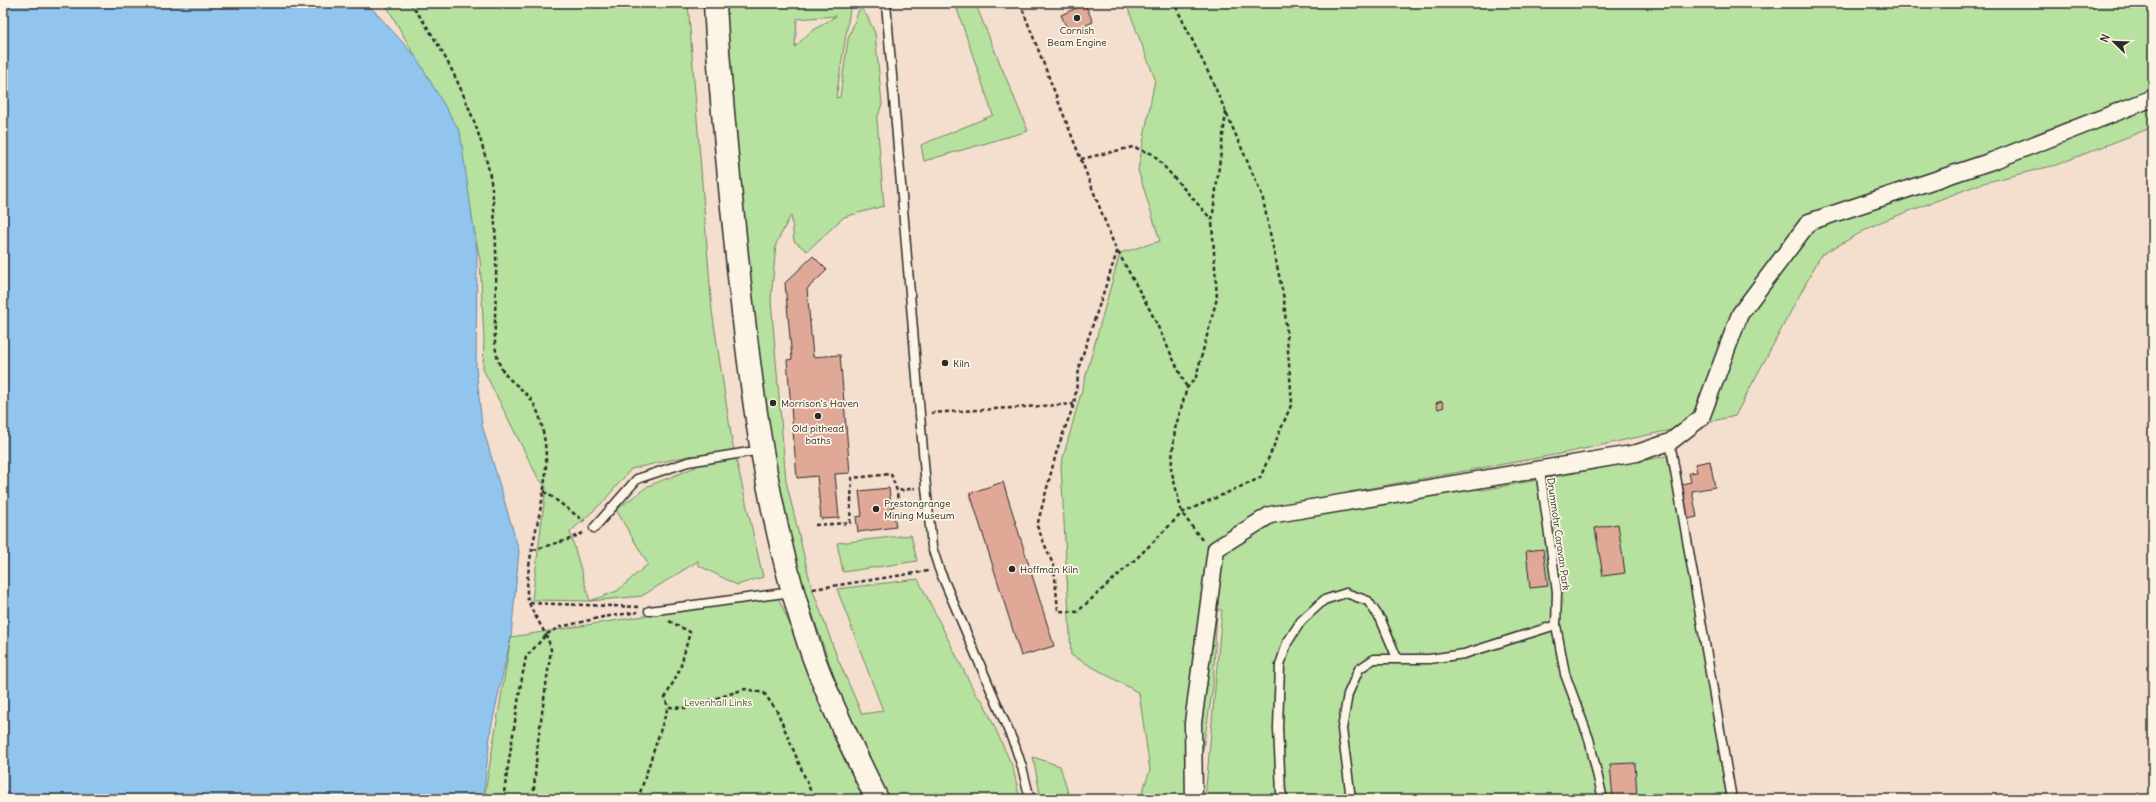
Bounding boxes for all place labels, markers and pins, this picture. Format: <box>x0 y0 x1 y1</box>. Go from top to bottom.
marker: Cornish Beam Engine <box>1072 13 1082 23</box>
place label: Cornish Beam Engine <box>1047 24 1107 49</box>
place label: Kiln <box>953 357 970 370</box>
marker: Kiln <box>940 358 950 368</box>
place label: Morrison's Haven <box>781 397 859 410</box>
marker: Morrison's Haven <box>768 398 778 408</box>
marker: Old pithead baths <box>813 411 823 421</box>
place label: Old pithead baths <box>792 422 844 447</box>
place label: Prestongrange Mining Museum <box>884 497 955 522</box>
marker: Prestongrange Mining Museum <box>871 504 881 514</box>
place label: Hoffman Kiln <box>1020 563 1079 576</box>
marker: Hoffman Kiln <box>1007 564 1017 574</box>

